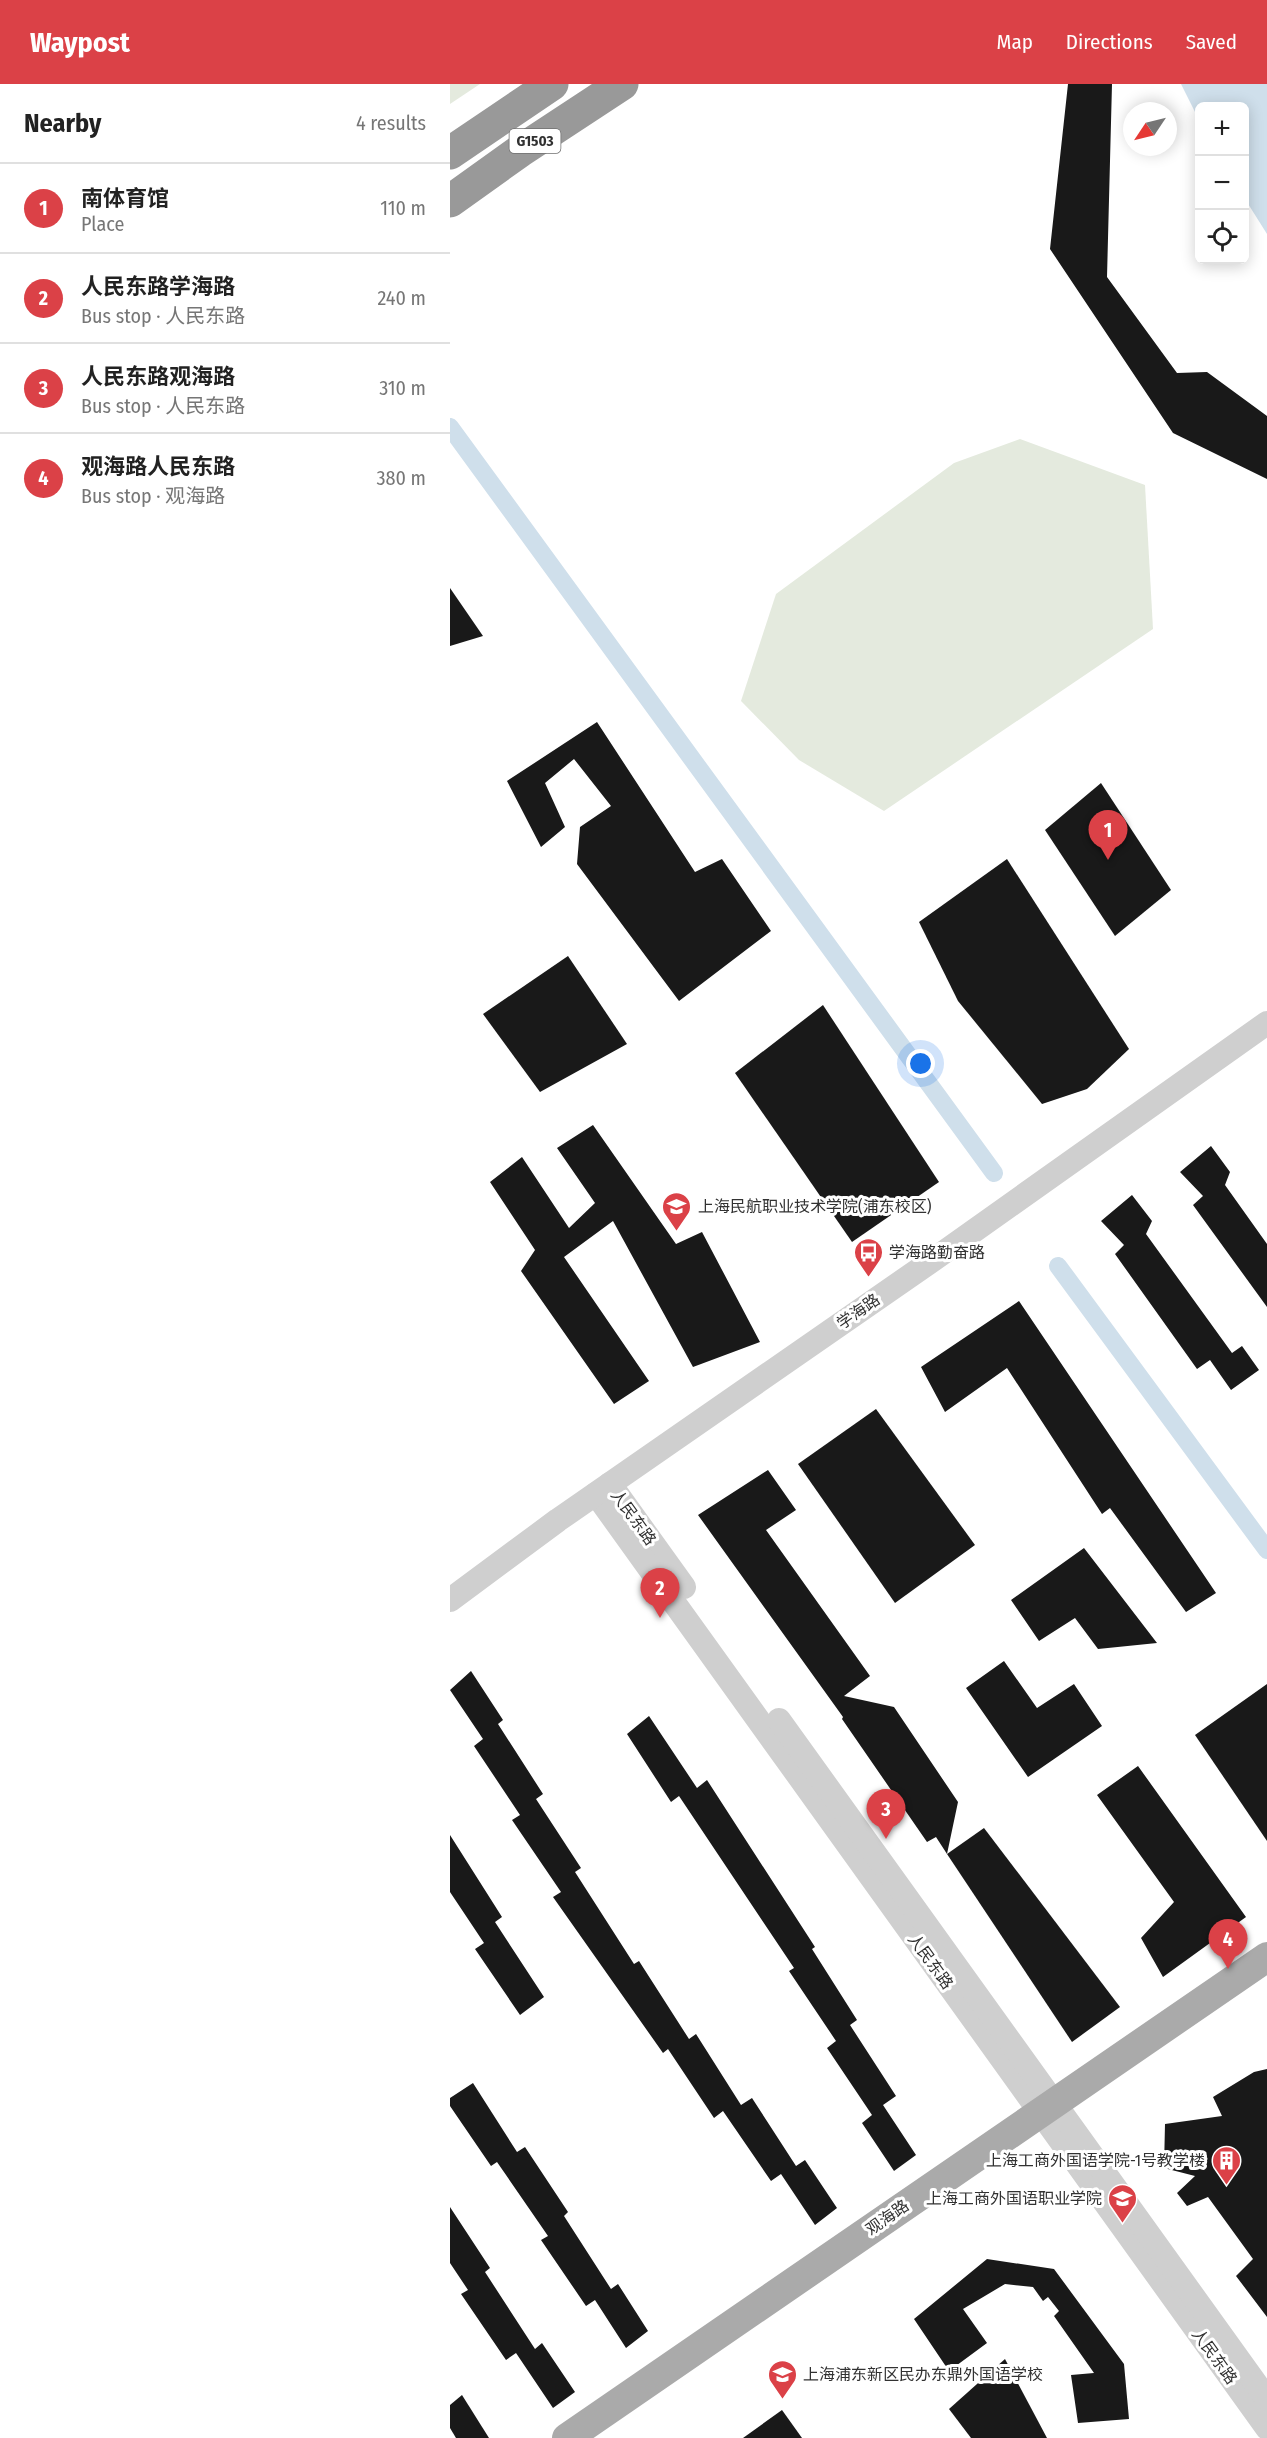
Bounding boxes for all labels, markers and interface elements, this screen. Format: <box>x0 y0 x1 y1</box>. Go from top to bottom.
text: Waypost <box>30 26 130 59</box>
text: Map <box>996 29 1033 55</box>
text: Directions <box>1066 29 1153 55</box>
text: Saved <box>1186 29 1237 55</box>
north arrow <box>1123 102 1177 156</box>
map controls <box>1195 102 1249 264</box>
button: + <box>1195 102 1249 156</box>
text: Nearby <box>24 108 101 139</box>
text: 4 results <box>356 111 426 135</box>
road number: G1503 <box>510 129 560 153</box>
button: − <box>1195 156 1249 210</box>
text: 南体育馆 <box>81 185 169 212</box>
text: 1 <box>39 196 48 220</box>
text: 110 m <box>380 196 426 220</box>
button: locate <box>1195 210 1249 264</box>
text: Place <box>81 212 124 236</box>
text: 人民东路学海路 <box>81 273 235 300</box>
text: 2 <box>39 286 48 310</box>
text: 240 m <box>377 286 426 310</box>
text: Bus stop · 人民东路 <box>81 304 245 328</box>
text: 人民东路观海路 <box>81 363 235 390</box>
text: 3 <box>39 376 48 400</box>
text: 310 m <box>379 376 426 400</box>
text: Bus stop · 人民东路 <box>81 394 245 418</box>
text: 观海路人民东路 <box>81 453 235 480</box>
text: 4 <box>38 466 49 490</box>
text: 380 m <box>376 466 426 490</box>
text: Bus stop · 观海路 <box>81 484 225 508</box>
pin: 1 <box>1088 810 1128 860</box>
your location <box>906 1049 935 1078</box>
school or university icon: 上海民航职业技术学院(浦东校区) <box>661 1190 693 1232</box>
place label: 上海民航职业技术学院(浦东校区) <box>698 1197 932 1216</box>
bus stop icon: 学海路勤奋路 <box>852 1236 884 1278</box>
place label: 学海路勤奋路 <box>889 1243 985 1262</box>
street label: 学海路 <box>833 1290 883 1333</box>
street label: 人民东路 <box>607 1486 660 1549</box>
pin: 2 <box>640 1568 680 1618</box>
pin: 3 <box>866 1790 906 1839</box>
pin: 4 <box>1208 1920 1248 1969</box>
street label: 人民东路 <box>904 1930 957 1993</box>
building icon: 上海工商外国语学院-1号教学楼 <box>1210 2144 1242 2186</box>
place label: 上海工商外国语学院-1号教学楼 <box>986 2151 1205 2170</box>
school or university icon: 上海工商外国语职业学院 <box>1107 2182 1139 2224</box>
place label: 上海工商外国语职业学院 <box>926 2189 1102 2208</box>
street label: 观海路 <box>862 2196 912 2239</box>
street label: 人民东路 <box>1188 2325 1241 2388</box>
school or university icon: 上海浦东新区民办东鼎外国语学校 <box>766 2358 798 2400</box>
place label: 上海浦东新区民办东鼎外国语学校 <box>803 2365 1043 2384</box>

